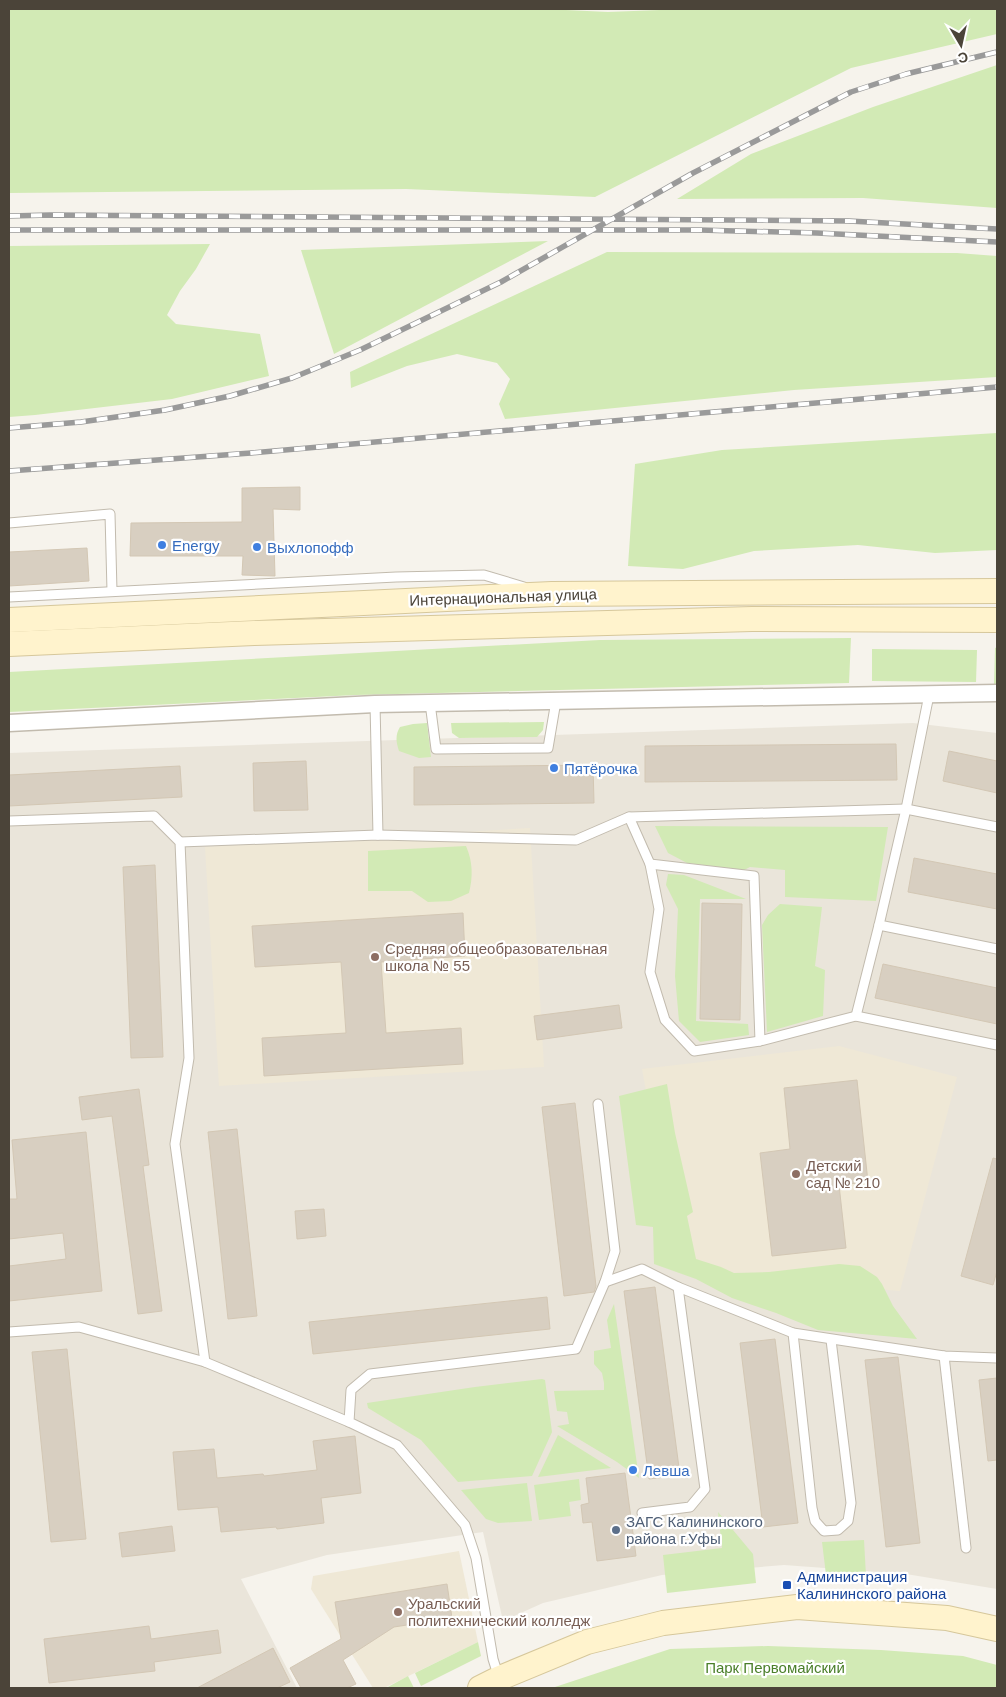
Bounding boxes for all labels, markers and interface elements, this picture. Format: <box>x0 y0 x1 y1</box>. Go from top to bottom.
north arrow <box>936 20 986 70</box>
text: С <box>957 49 969 67</box>
place label: Energy <box>172 537 220 554</box>
marker: Energy <box>156 539 168 551</box>
place label: Выхлопофф <box>267 539 354 556</box>
marker: Выхлопофф <box>251 541 263 553</box>
street label: Интернациональная улица <box>409 585 598 609</box>
place label: Пятёрочка <box>564 760 638 777</box>
marker: Пятёрочка <box>548 762 560 774</box>
place label: Средняя общеобразовательная школа № 55 <box>385 940 607 974</box>
marker: Средняя общеобразовательная школа № 55 <box>369 951 381 963</box>
place label: Детский сад № 210 <box>806 1157 880 1191</box>
marker: Детский сад № 210 <box>790 1168 802 1180</box>
place label: Левша <box>643 1462 690 1479</box>
marker: Левша <box>627 1464 639 1476</box>
place label: ЗАГС Калининского района г.Уфы <box>626 1513 763 1547</box>
marker: ЗАГС Калининского района г.Уфы <box>610 1524 622 1536</box>
place label: Администрация Калининского района <box>797 1568 947 1602</box>
marker: Администрация Калининского района <box>781 1579 793 1591</box>
place label: Уральский политехнический колледж <box>408 1595 590 1629</box>
marker: Уральский политехнический колледж <box>392 1606 404 1618</box>
park label: Парк Первомайский <box>705 1659 845 1676</box>

